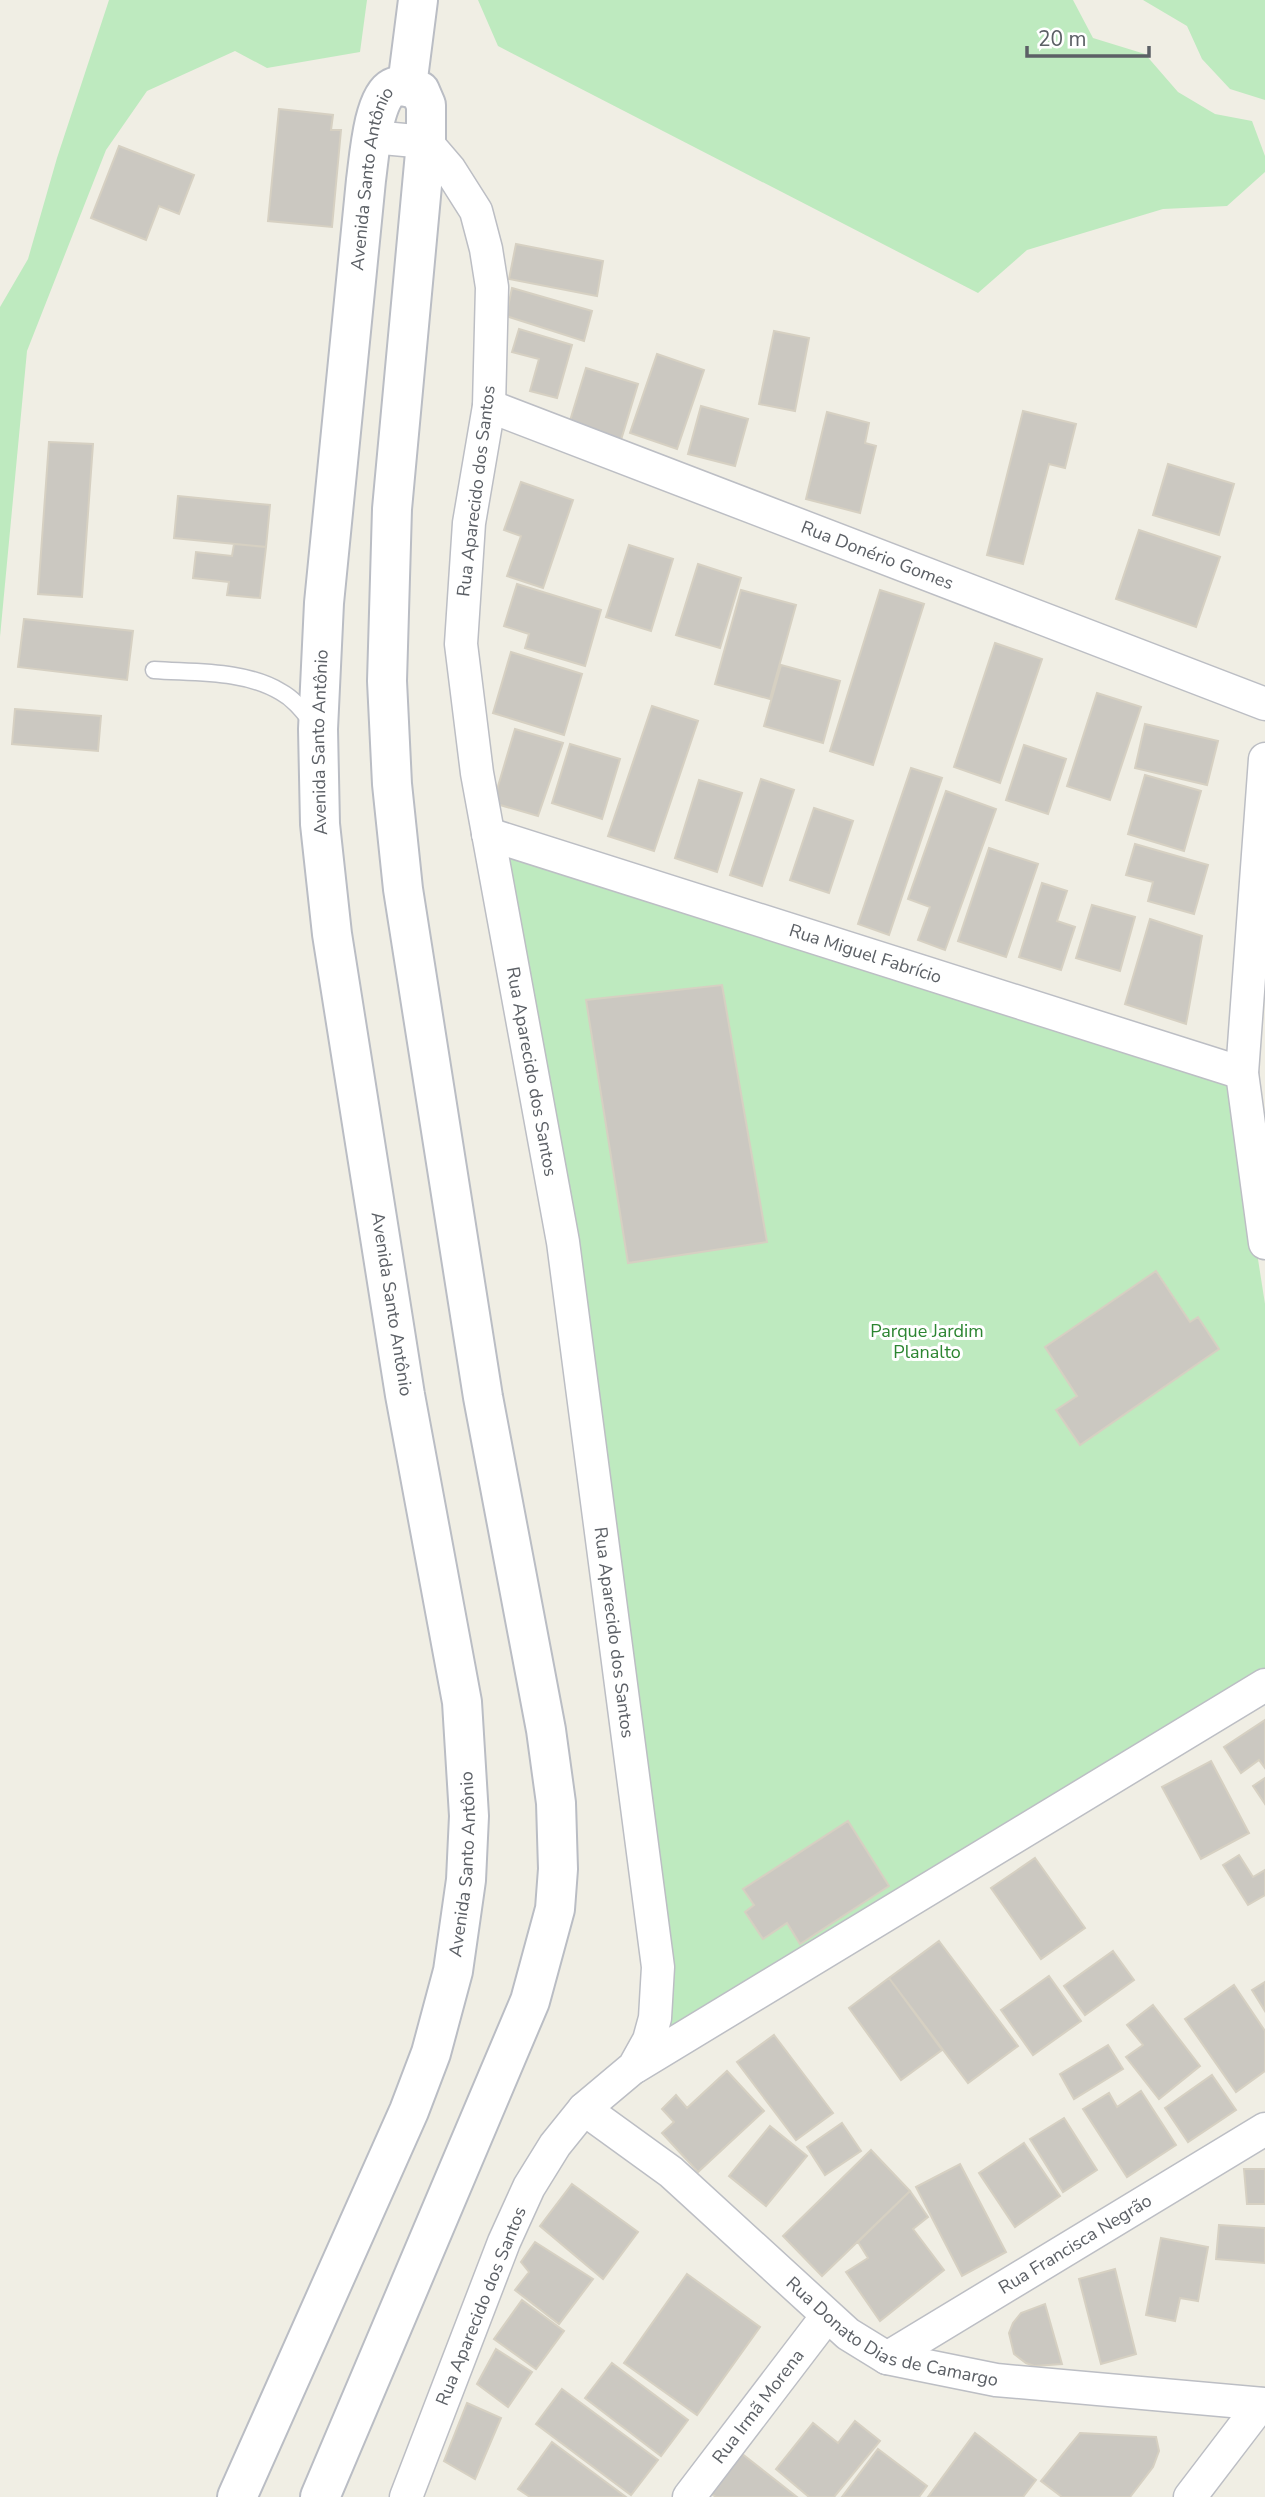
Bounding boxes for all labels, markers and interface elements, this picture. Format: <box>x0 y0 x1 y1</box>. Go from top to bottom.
scale bar <box>1027 14 1150 58</box>
text: 20 m <box>1038 25 1087 53</box>
street label: Avenida Santo Antônio <box>345 81 399 271</box>
street label: Rua Aparecido dos Santos <box>451 384 501 598</box>
street label: Rua Donério Gomes <box>798 515 957 595</box>
street label: Avenida Santo Antônio <box>306 649 334 837</box>
street label: Rua Miguel Fabrício <box>786 918 945 989</box>
street label: Rua Aparecido dos Santos <box>501 965 563 1178</box>
street label: Avenida Santo Antônio <box>366 1210 418 1398</box>
park label: Parque Jardim Planalto <box>870 1319 984 1364</box>
street label: Rua Aparecido dos Santos <box>588 1525 640 1739</box>
street label: Avenida Santo Antônio <box>443 1771 481 1958</box>
street label: Rua Francisca Negrão <box>994 2188 1156 2300</box>
street label: Rua Aparecido dos Santos <box>430 2203 532 2409</box>
street label: Rua Donato Dias de Camargo <box>781 2271 1000 2392</box>
street label: Rua Irmã Morena <box>707 2344 810 2469</box>

